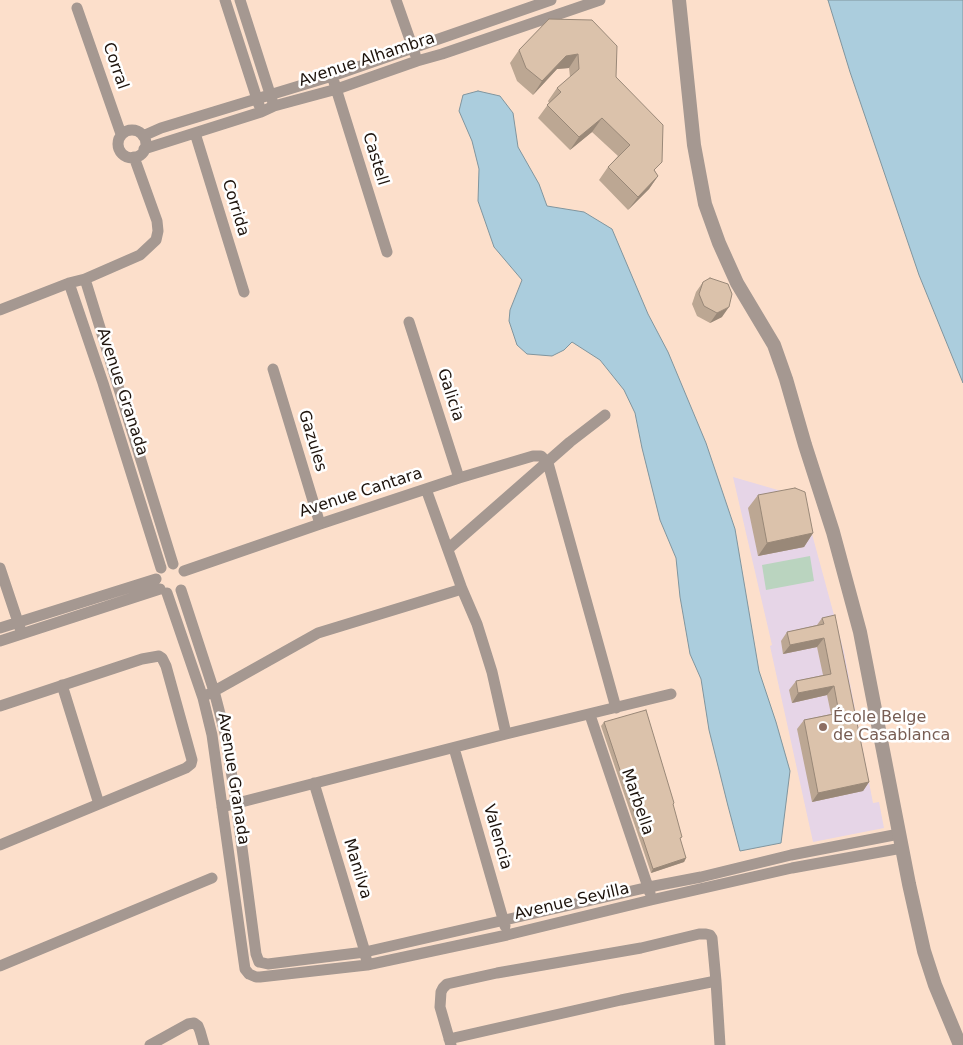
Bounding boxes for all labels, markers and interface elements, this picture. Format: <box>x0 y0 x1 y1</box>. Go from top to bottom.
street label: Avenue Alhambra <box>297 29 437 91</box>
street label: Corral <box>98 40 132 92</box>
street label: Castell <box>358 130 392 188</box>
street label: Corrida <box>217 177 253 239</box>
street label: Avenue Granada <box>92 326 152 458</box>
street label: Galicia <box>433 366 467 424</box>
street label: Gazules <box>294 408 330 474</box>
street label: Avenue Cantara <box>297 464 425 522</box>
place label: École Belge de Casablanca <box>833 708 950 746</box>
street label: Avenue Granada <box>213 712 253 846</box>
marker: École Belge de Casablanca <box>817 721 829 733</box>
street label: Marbella <box>617 766 657 838</box>
street label: Valencia <box>479 802 515 872</box>
street label: Manilva <box>339 837 375 901</box>
street label: Avenue Sevilla <box>513 879 631 925</box>

